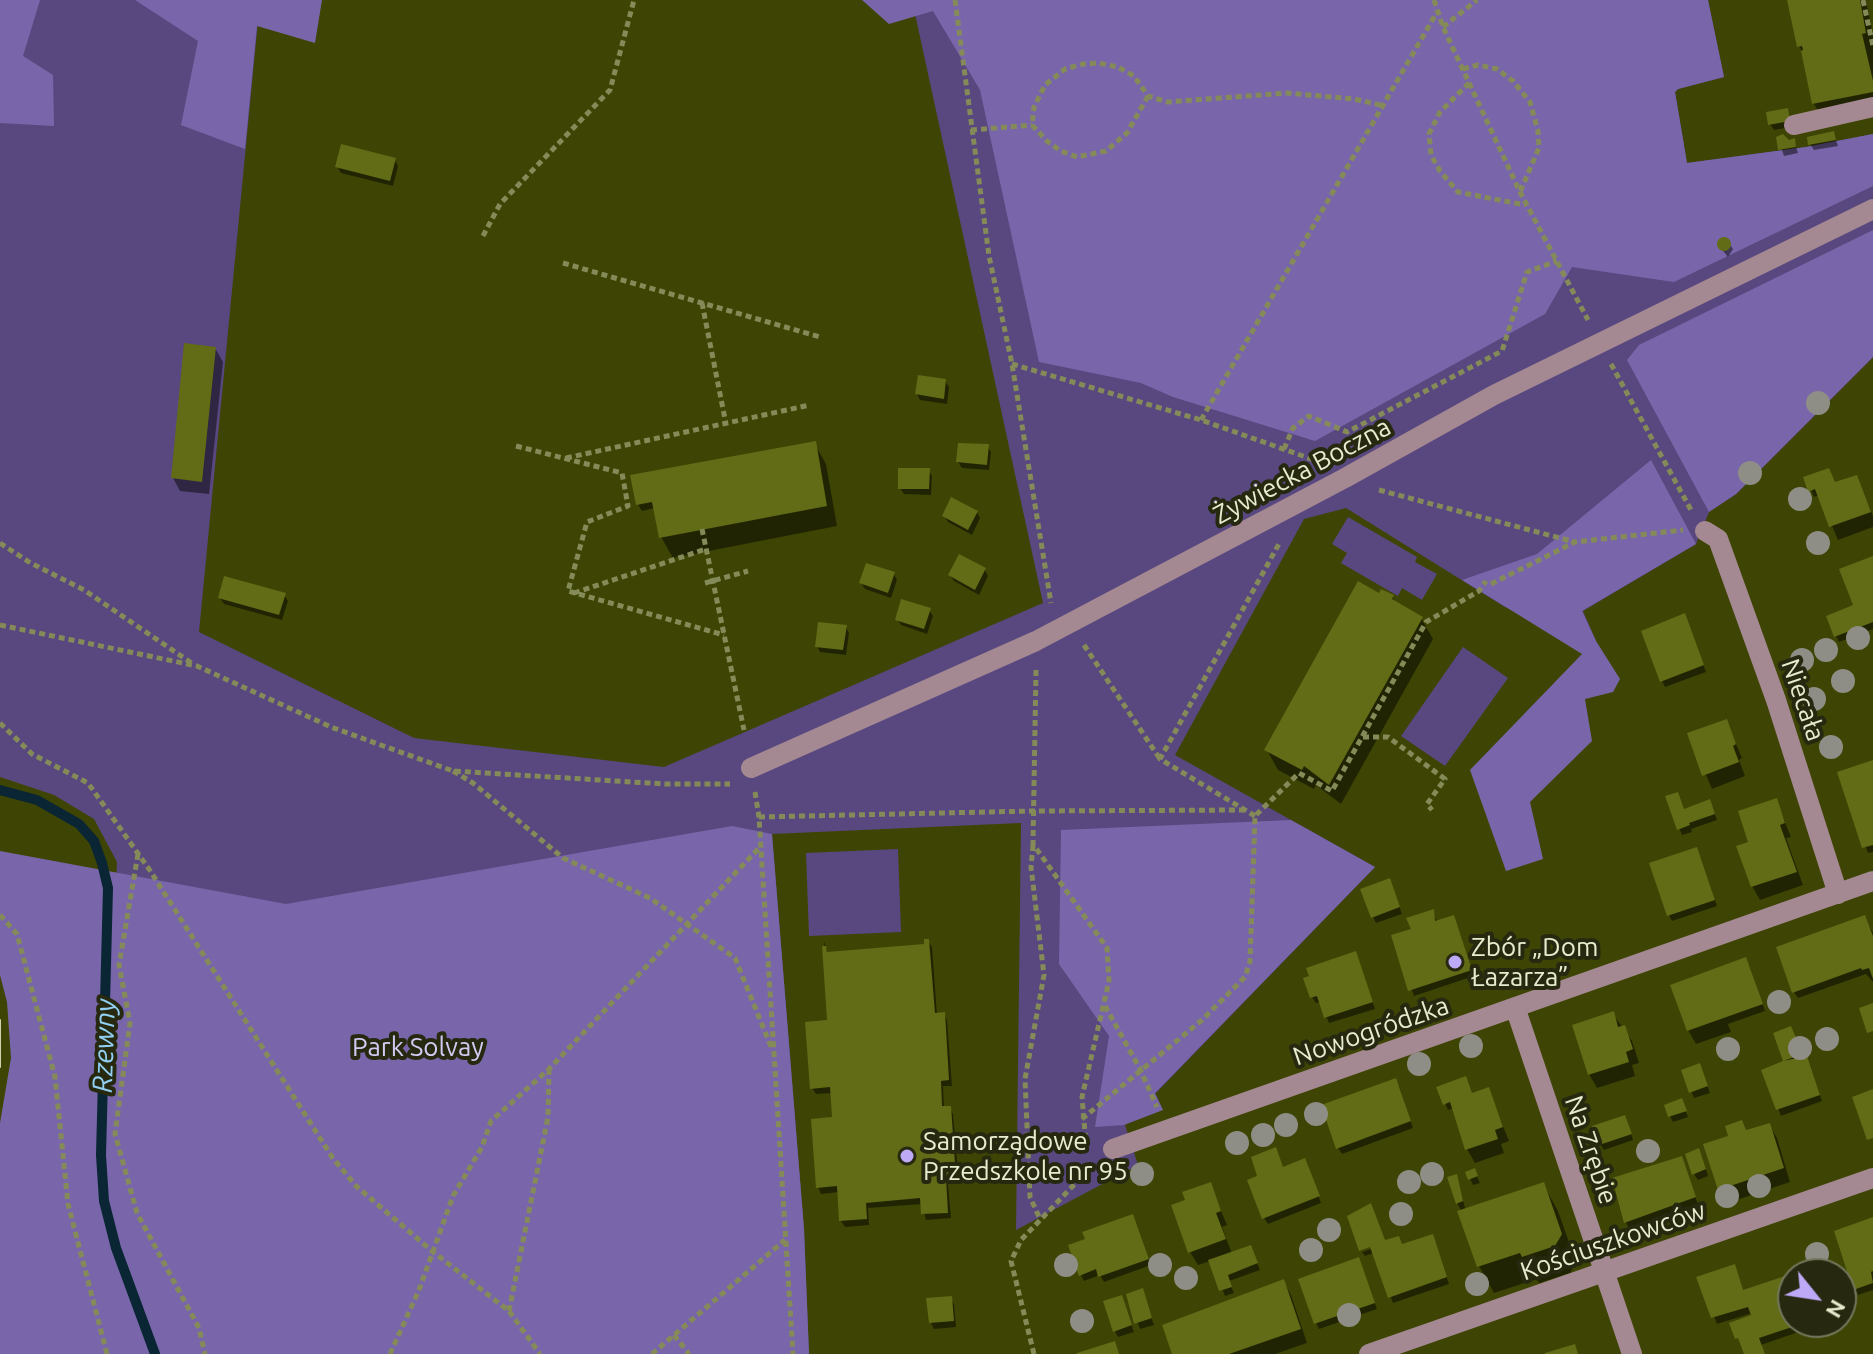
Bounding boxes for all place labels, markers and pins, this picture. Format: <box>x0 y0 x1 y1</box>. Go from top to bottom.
place label: Zbór „Dom Łazarza” <box>1471 931 1598 992</box>
marker: Zbór „Dom Łazarza” <box>1446 953 1464 971</box>
place label: Samorządowe Przedszkole nr 95 <box>923 1125 1128 1186</box>
marker: Samorządowe Przedszkole nr 95 <box>898 1147 916 1165</box>

